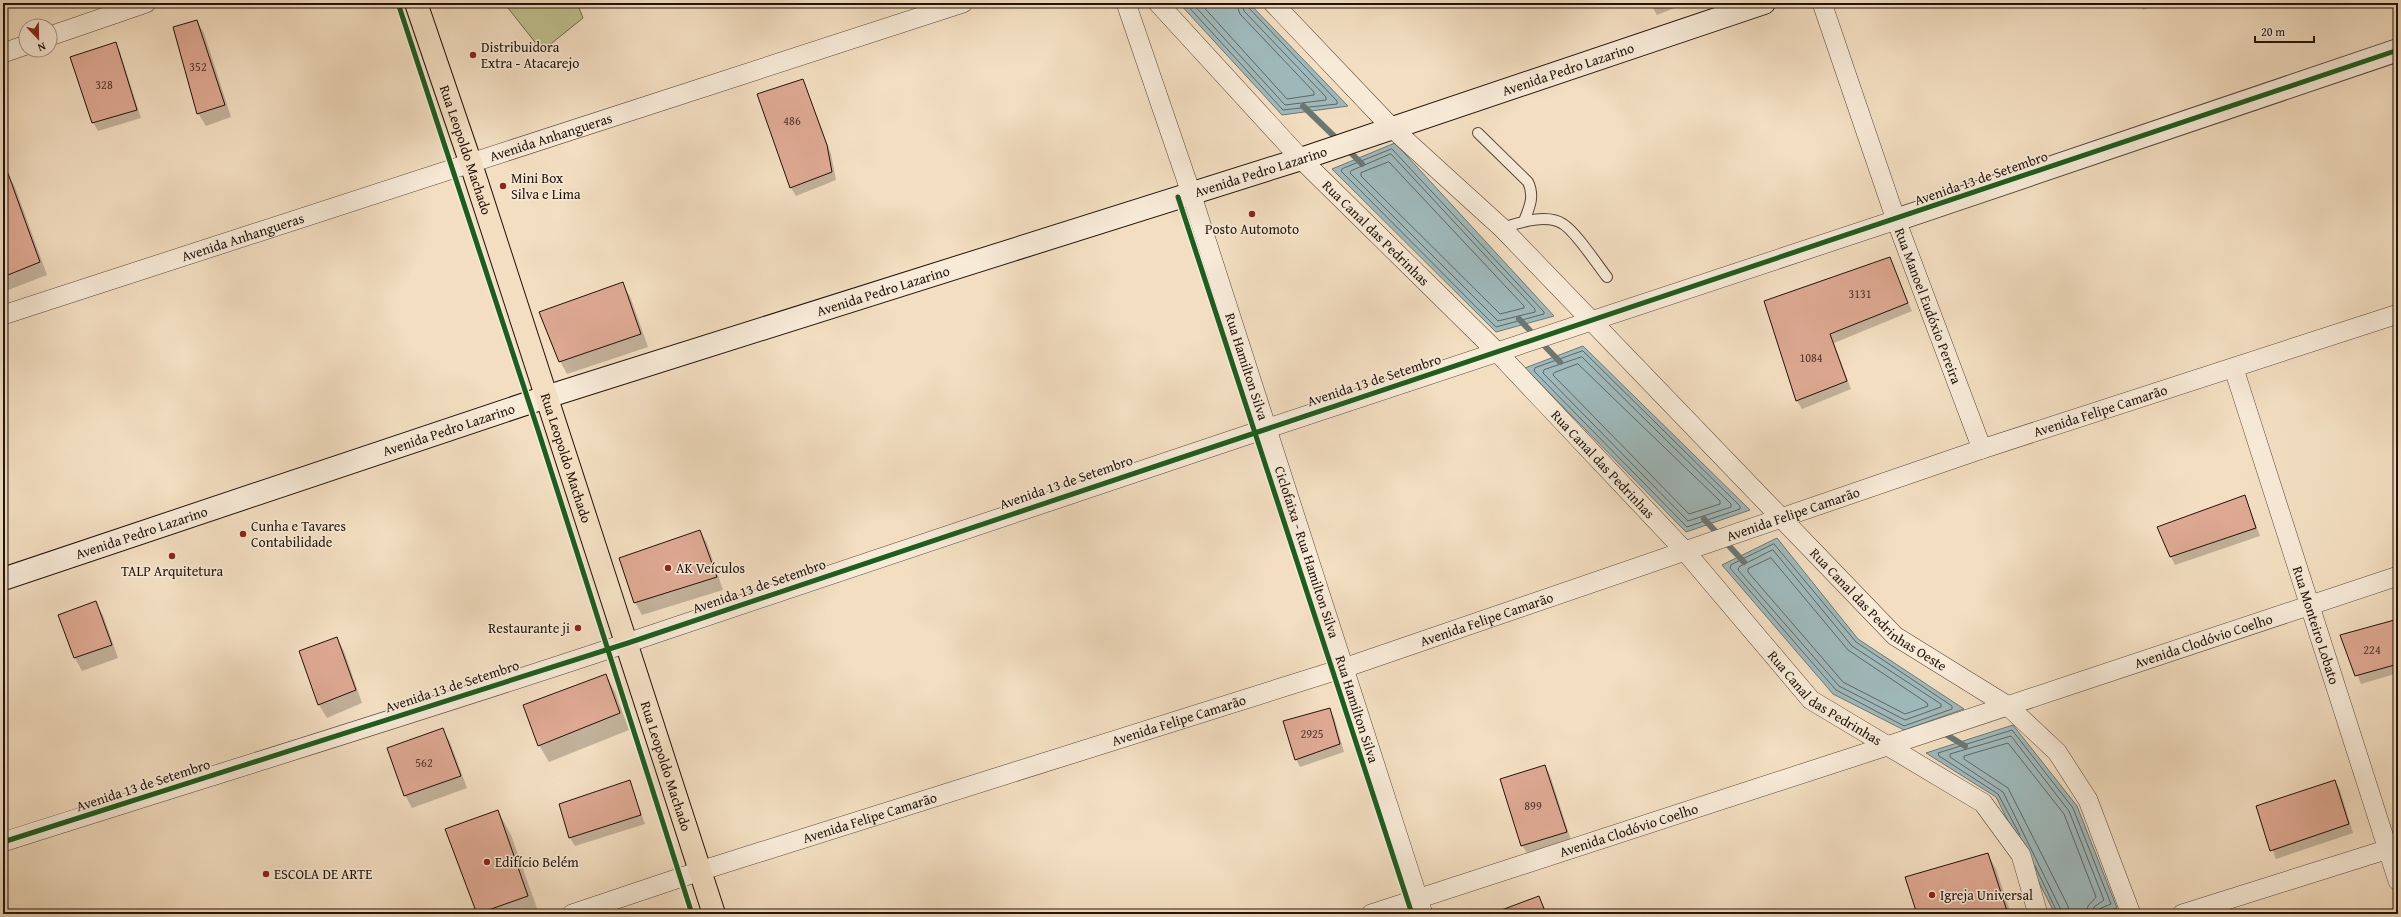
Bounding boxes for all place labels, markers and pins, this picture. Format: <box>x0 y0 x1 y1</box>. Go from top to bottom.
place label: Distribuidora Extra - Atacarejo <box>481 37 579 73</box>
marker: Distribuidora Extra - Atacarejo <box>468 50 478 60</box>
place label: Mini Box Silva e Lima <box>511 168 581 204</box>
marker: Mini Box Silva e Lima <box>498 181 508 191</box>
marker: Posto Automoto <box>1247 209 1257 219</box>
place label: Posto Automoto <box>1205 219 1299 239</box>
place label: Cunha e Tavares Contabilidade <box>251 516 346 552</box>
marker: Cunha e Tavares Contabilidade <box>238 529 248 539</box>
marker: TALP Arquitetura <box>167 551 177 561</box>
place label: AK Veículos <box>676 558 745 578</box>
place label: TALP Arquitetura <box>121 561 223 581</box>
marker: AK Veículos <box>663 563 673 573</box>
place label: Restaurante ji <box>488 618 570 638</box>
marker: Restaurante ji <box>573 623 583 633</box>
place label: Edifício Belém <box>495 852 579 872</box>
marker: Edifício Belém <box>482 857 492 867</box>
place label: ESCOLA DE ARTE <box>274 864 372 884</box>
marker: ESCOLA DE ARTE <box>261 869 271 879</box>
place label: Igreja Universal <box>1940 885 2033 905</box>
marker: Igreja Universal <box>1927 890 1937 900</box>

